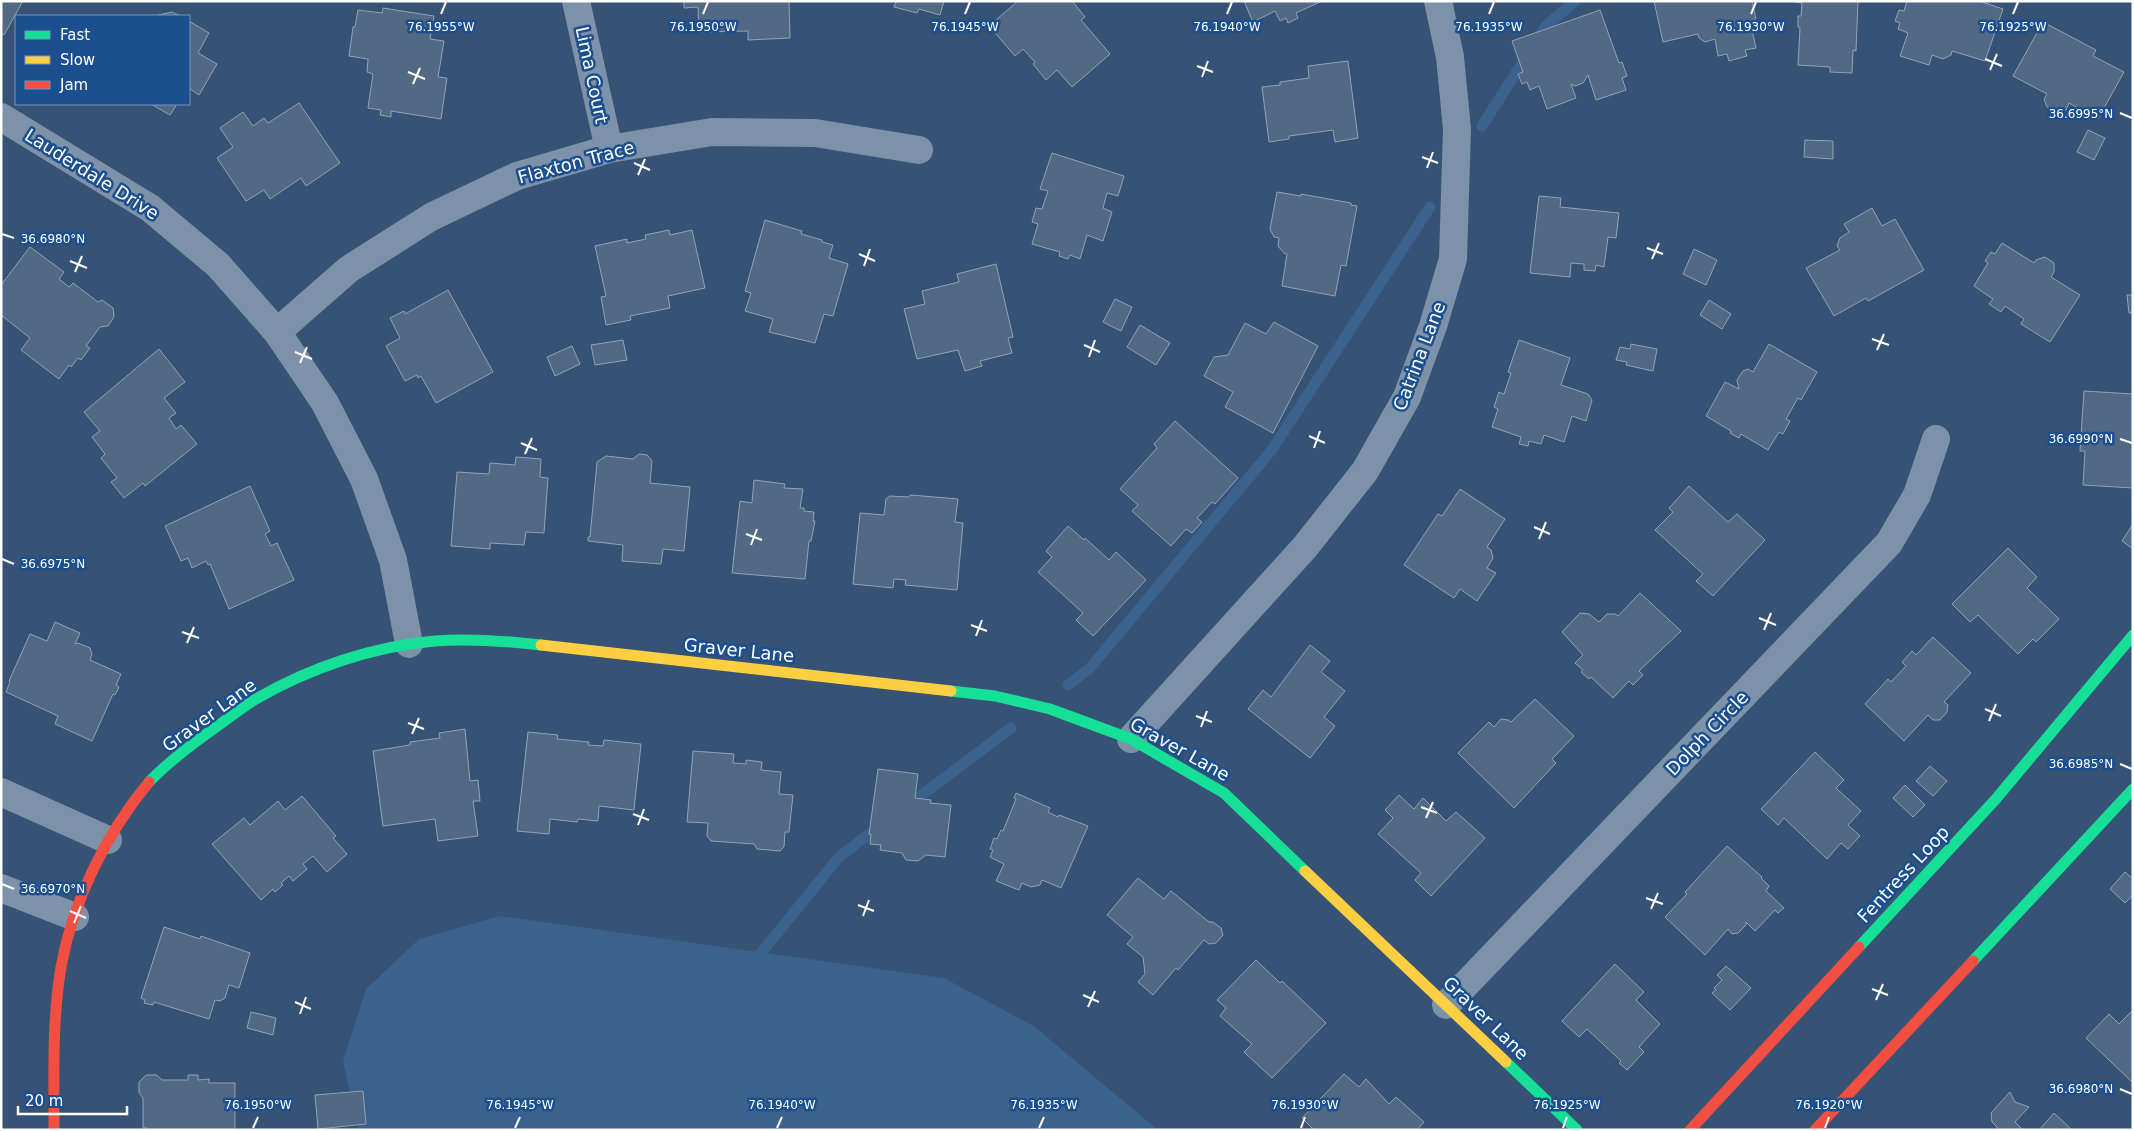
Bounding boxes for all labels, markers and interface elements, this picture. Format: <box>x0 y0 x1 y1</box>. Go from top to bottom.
legend <box>15 15 190 105</box>
text: 76.1955°W <box>407 20 475 34</box>
text: 76.1950°W <box>669 20 737 34</box>
text: 76.1945°W <box>931 20 999 34</box>
text: 76.1940°W <box>1193 20 1261 34</box>
text: 76.1935°W <box>1455 20 1523 34</box>
text: 76.1930°W <box>1717 20 1785 34</box>
text: 76.1925°W <box>1979 20 2047 34</box>
street label: Lima Court <box>571 25 613 125</box>
text: Fast <box>60 26 90 44</box>
text: Slow <box>60 51 95 69</box>
text: Jam <box>59 76 88 94</box>
text: 36.6995°N <box>2049 107 2113 121</box>
street label: Lauderdale Drive <box>21 124 163 224</box>
street label: Flaxton Trace <box>515 136 637 188</box>
text: 36.6980°N <box>21 232 85 246</box>
street label: Catrina Lane <box>1389 299 1449 413</box>
text: 36.6990°N <box>2049 432 2113 446</box>
text: 36.6975°N <box>21 557 85 571</box>
street label: Graver Lane <box>683 634 795 666</box>
street label: Graver Lane <box>158 674 260 756</box>
street label: Dolph Circle <box>1662 687 1752 779</box>
street label: Graver Lane <box>1126 713 1234 785</box>
text: 36.6985°N <box>2049 757 2113 771</box>
street label: Fentress Loop <box>1853 821 1953 927</box>
text: 36.6970°N <box>21 882 85 896</box>
street label: Graver Lane <box>1439 972 1533 1064</box>
text: 36.6980°N <box>2049 1082 2113 1096</box>
scale bar <box>18 1084 126 1116</box>
text: 20 m <box>25 1092 63 1110</box>
text: 76.1950°W <box>224 1098 292 1112</box>
text: 76.1945°W <box>486 1098 554 1112</box>
text: 76.1940°W <box>748 1098 816 1112</box>
text: 76.1935°W <box>1010 1098 1078 1112</box>
text: 76.1930°W <box>1271 1098 1339 1112</box>
text: 76.1925°W <box>1533 1098 1601 1112</box>
text: 76.1920°W <box>1795 1098 1863 1112</box>

